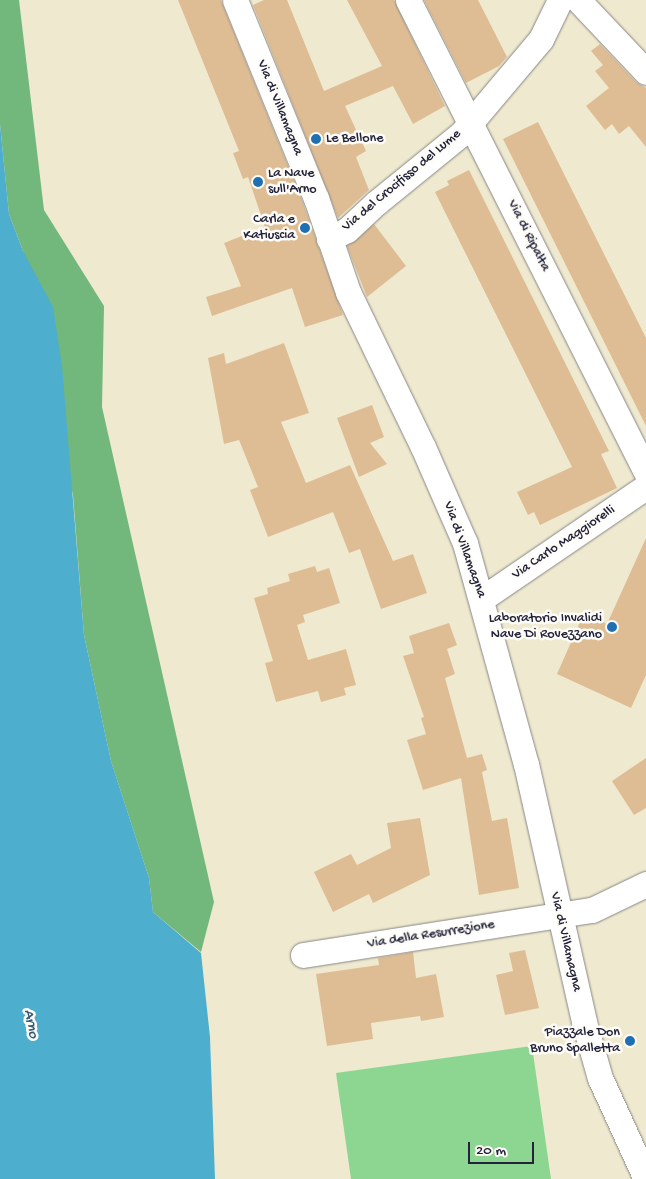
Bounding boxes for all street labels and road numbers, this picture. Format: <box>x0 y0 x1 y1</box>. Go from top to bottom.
street label: Via di Villamagna <box>252 58 306 158</box>
street label: Via del Crocifisso del Lume <box>339 126 465 236</box>
street label: Via di Ripalta <box>503 197 553 275</box>
street label: Via di Villamagna <box>439 500 489 600</box>
street label: Via Carlo Maggiorelli <box>509 502 619 584</box>
street label: Via di Villamagna <box>545 891 585 993</box>
street label: Via della Resurrezione <box>366 917 496 953</box>

